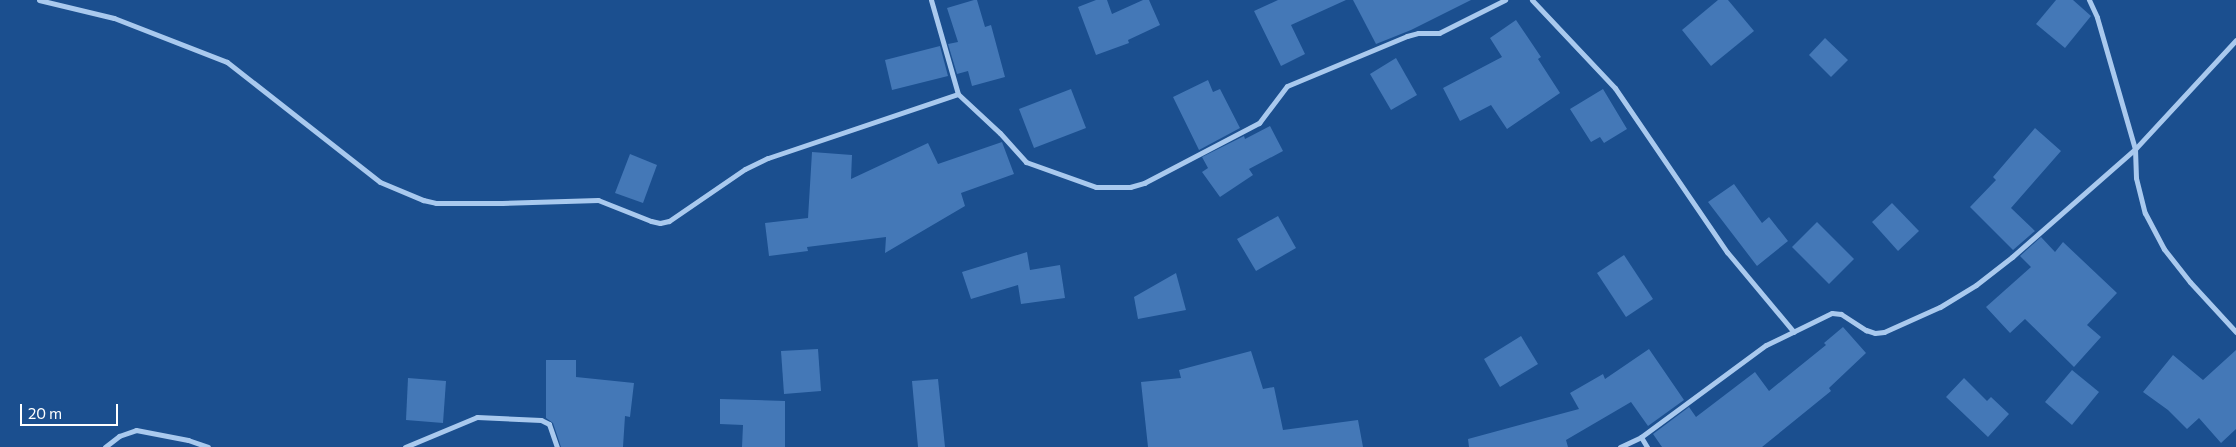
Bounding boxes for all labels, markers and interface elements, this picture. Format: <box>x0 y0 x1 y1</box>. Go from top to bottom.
scale bar <box>22 394 120 426</box>
text: 20 m <box>28 404 62 422</box>

